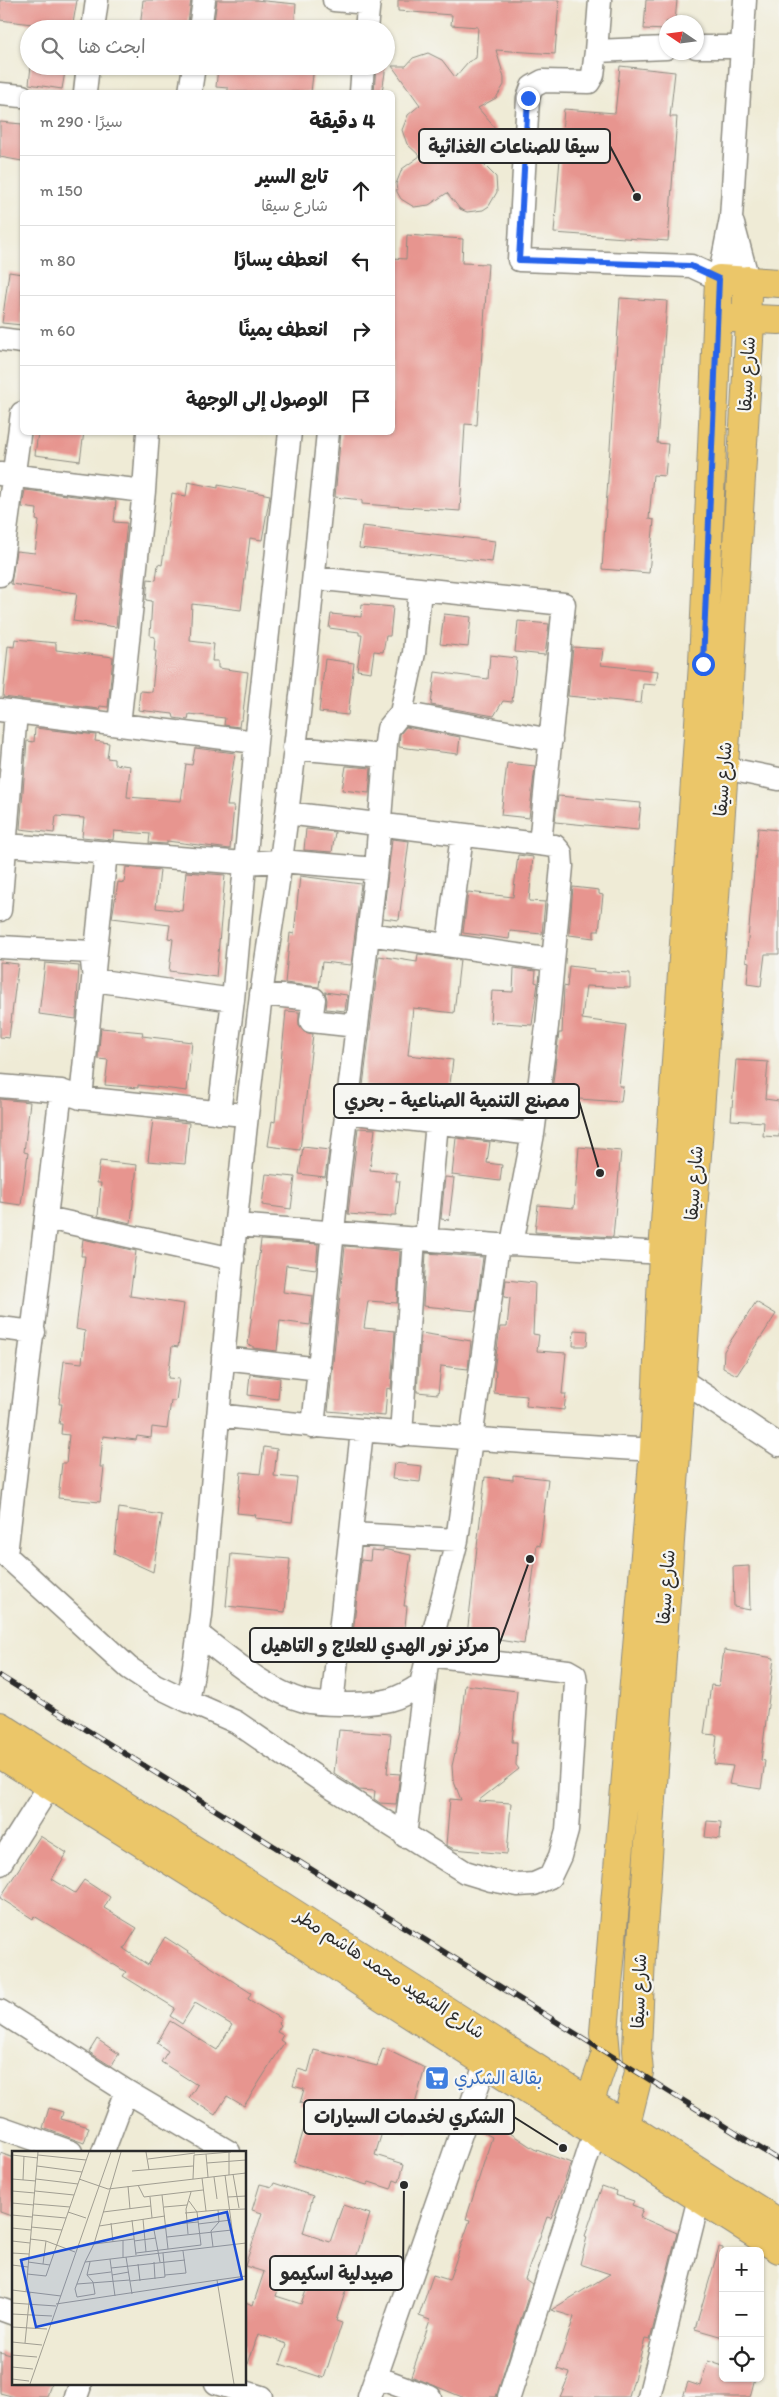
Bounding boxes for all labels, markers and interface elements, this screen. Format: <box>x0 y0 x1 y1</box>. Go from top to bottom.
north arrow <box>659 15 704 60</box>
search box <box>20 20 395 75</box>
icon: search <box>38 34 66 62</box>
text: ابحث هنا <box>78 35 146 58</box>
route end <box>517 87 540 110</box>
text: 4 دقيقة <box>309 108 375 133</box>
text: سيرًا · 290 m <box>40 112 123 131</box>
callout: سيقا للصناعات الغذائية <box>419 129 610 163</box>
text: سيقا للصناعات الغذائية <box>428 135 600 158</box>
text: تابع السير <box>256 165 328 188</box>
icon: ahead <box>347 177 375 205</box>
text: 150 m <box>40 181 83 200</box>
text: شارع سيقا <box>261 196 328 215</box>
icon: left <box>347 247 375 275</box>
text: انعطف يسارًا <box>234 248 328 271</box>
text: 80 m <box>40 251 76 270</box>
icon: right <box>347 317 375 345</box>
text: انعطف يمينًا <box>239 318 328 341</box>
text: 60 m <box>40 321 75 340</box>
street label: شارع سيقا <box>734 336 761 412</box>
icon: arrive <box>347 387 375 415</box>
text: الوصول إلى الوجهة <box>186 388 328 411</box>
route start <box>692 653 715 676</box>
street label: شارع سيقا <box>709 741 738 817</box>
callout: مصنع التنمية الصناعية - بحري <box>334 1084 579 1118</box>
text: مصنع التنمية الصناعية - بحري <box>344 1089 570 1115</box>
street label: شارع سيقا <box>680 1145 709 1221</box>
street label: شارع سيقا <box>652 1549 681 1625</box>
callout: مركز نور الهدي للعلاج و التاهيل <box>250 1628 499 1662</box>
text: مركز نور الهدي للعلاج و التاهيل <box>261 1634 489 1660</box>
street label: شارع الشهيد محمد هاشم مطر <box>288 1903 489 2046</box>
street label: شارع سيقا <box>627 1953 652 2029</box>
supermarket icon: بقالة الشكري <box>424 2065 450 2091</box>
place label: بقالة الشكري <box>454 2067 542 2091</box>
callout: الشكري لخدمات السيارات <box>304 2100 514 2134</box>
text: الشكري لخدمات السيارات <box>314 2105 504 2131</box>
inset map <box>12 2151 246 2384</box>
map controls <box>719 2247 764 2382</box>
button: + <box>719 2247 764 2292</box>
callout: صيدلية اسكيمو <box>270 2256 403 2290</box>
text: صيدلية اسكيمو <box>278 2262 394 2286</box>
button: − <box>719 2292 764 2337</box>
button: locate <box>719 2337 764 2382</box>

